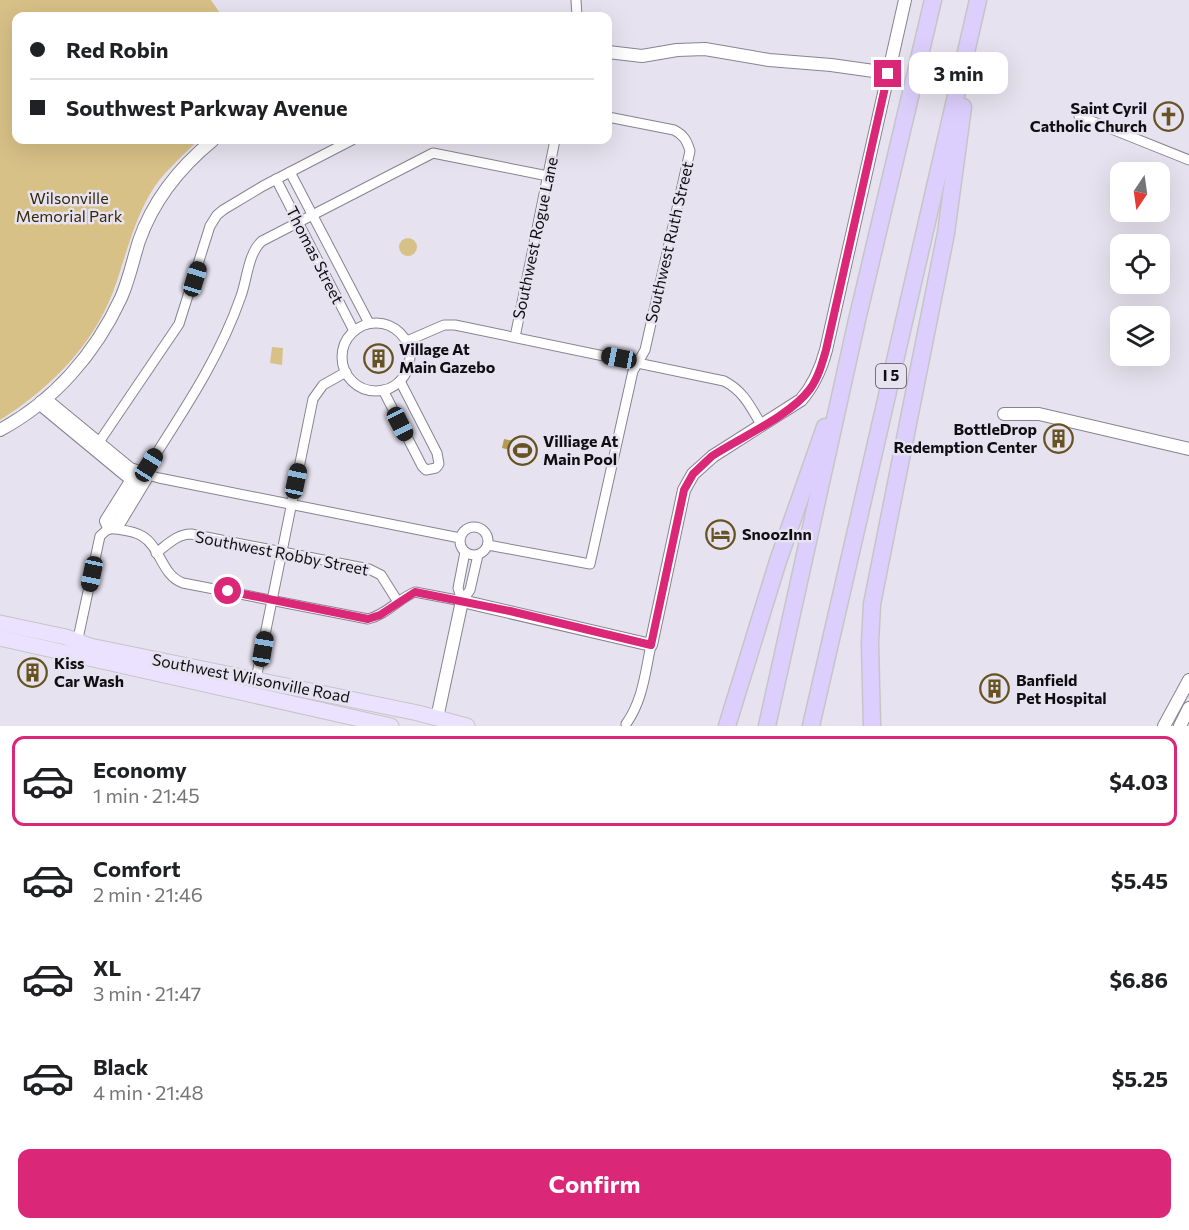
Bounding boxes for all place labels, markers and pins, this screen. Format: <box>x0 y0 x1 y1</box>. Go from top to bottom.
place label: Saint Cyril Catholic Church <box>1030 98 1147 135</box>
church icon: Saint Cyril Catholic Church <box>1152 101 1184 133</box>
place label: Village At Main Gazebo <box>399 339 496 376</box>
building icon: Village At Main Gazebo <box>362 342 394 374</box>
place label: BottleDrop Redemption Center <box>894 419 1037 456</box>
building icon: BottleDrop Redemption Center <box>1042 422 1074 454</box>
place label: Villiage At Main Pool <box>543 431 618 468</box>
sports icon: Villiage At Main Pool <box>506 434 538 466</box>
hotel icon: SnoozInn <box>705 518 737 550</box>
place label: SnoozInn <box>742 524 812 543</box>
place label: Kiss Car Wash <box>54 653 124 690</box>
building icon: Kiss Car Wash <box>17 656 49 688</box>
place label: Banfield Pet Hospital <box>1016 670 1107 707</box>
building icon: Banfield Pet Hospital <box>979 673 1011 705</box>

